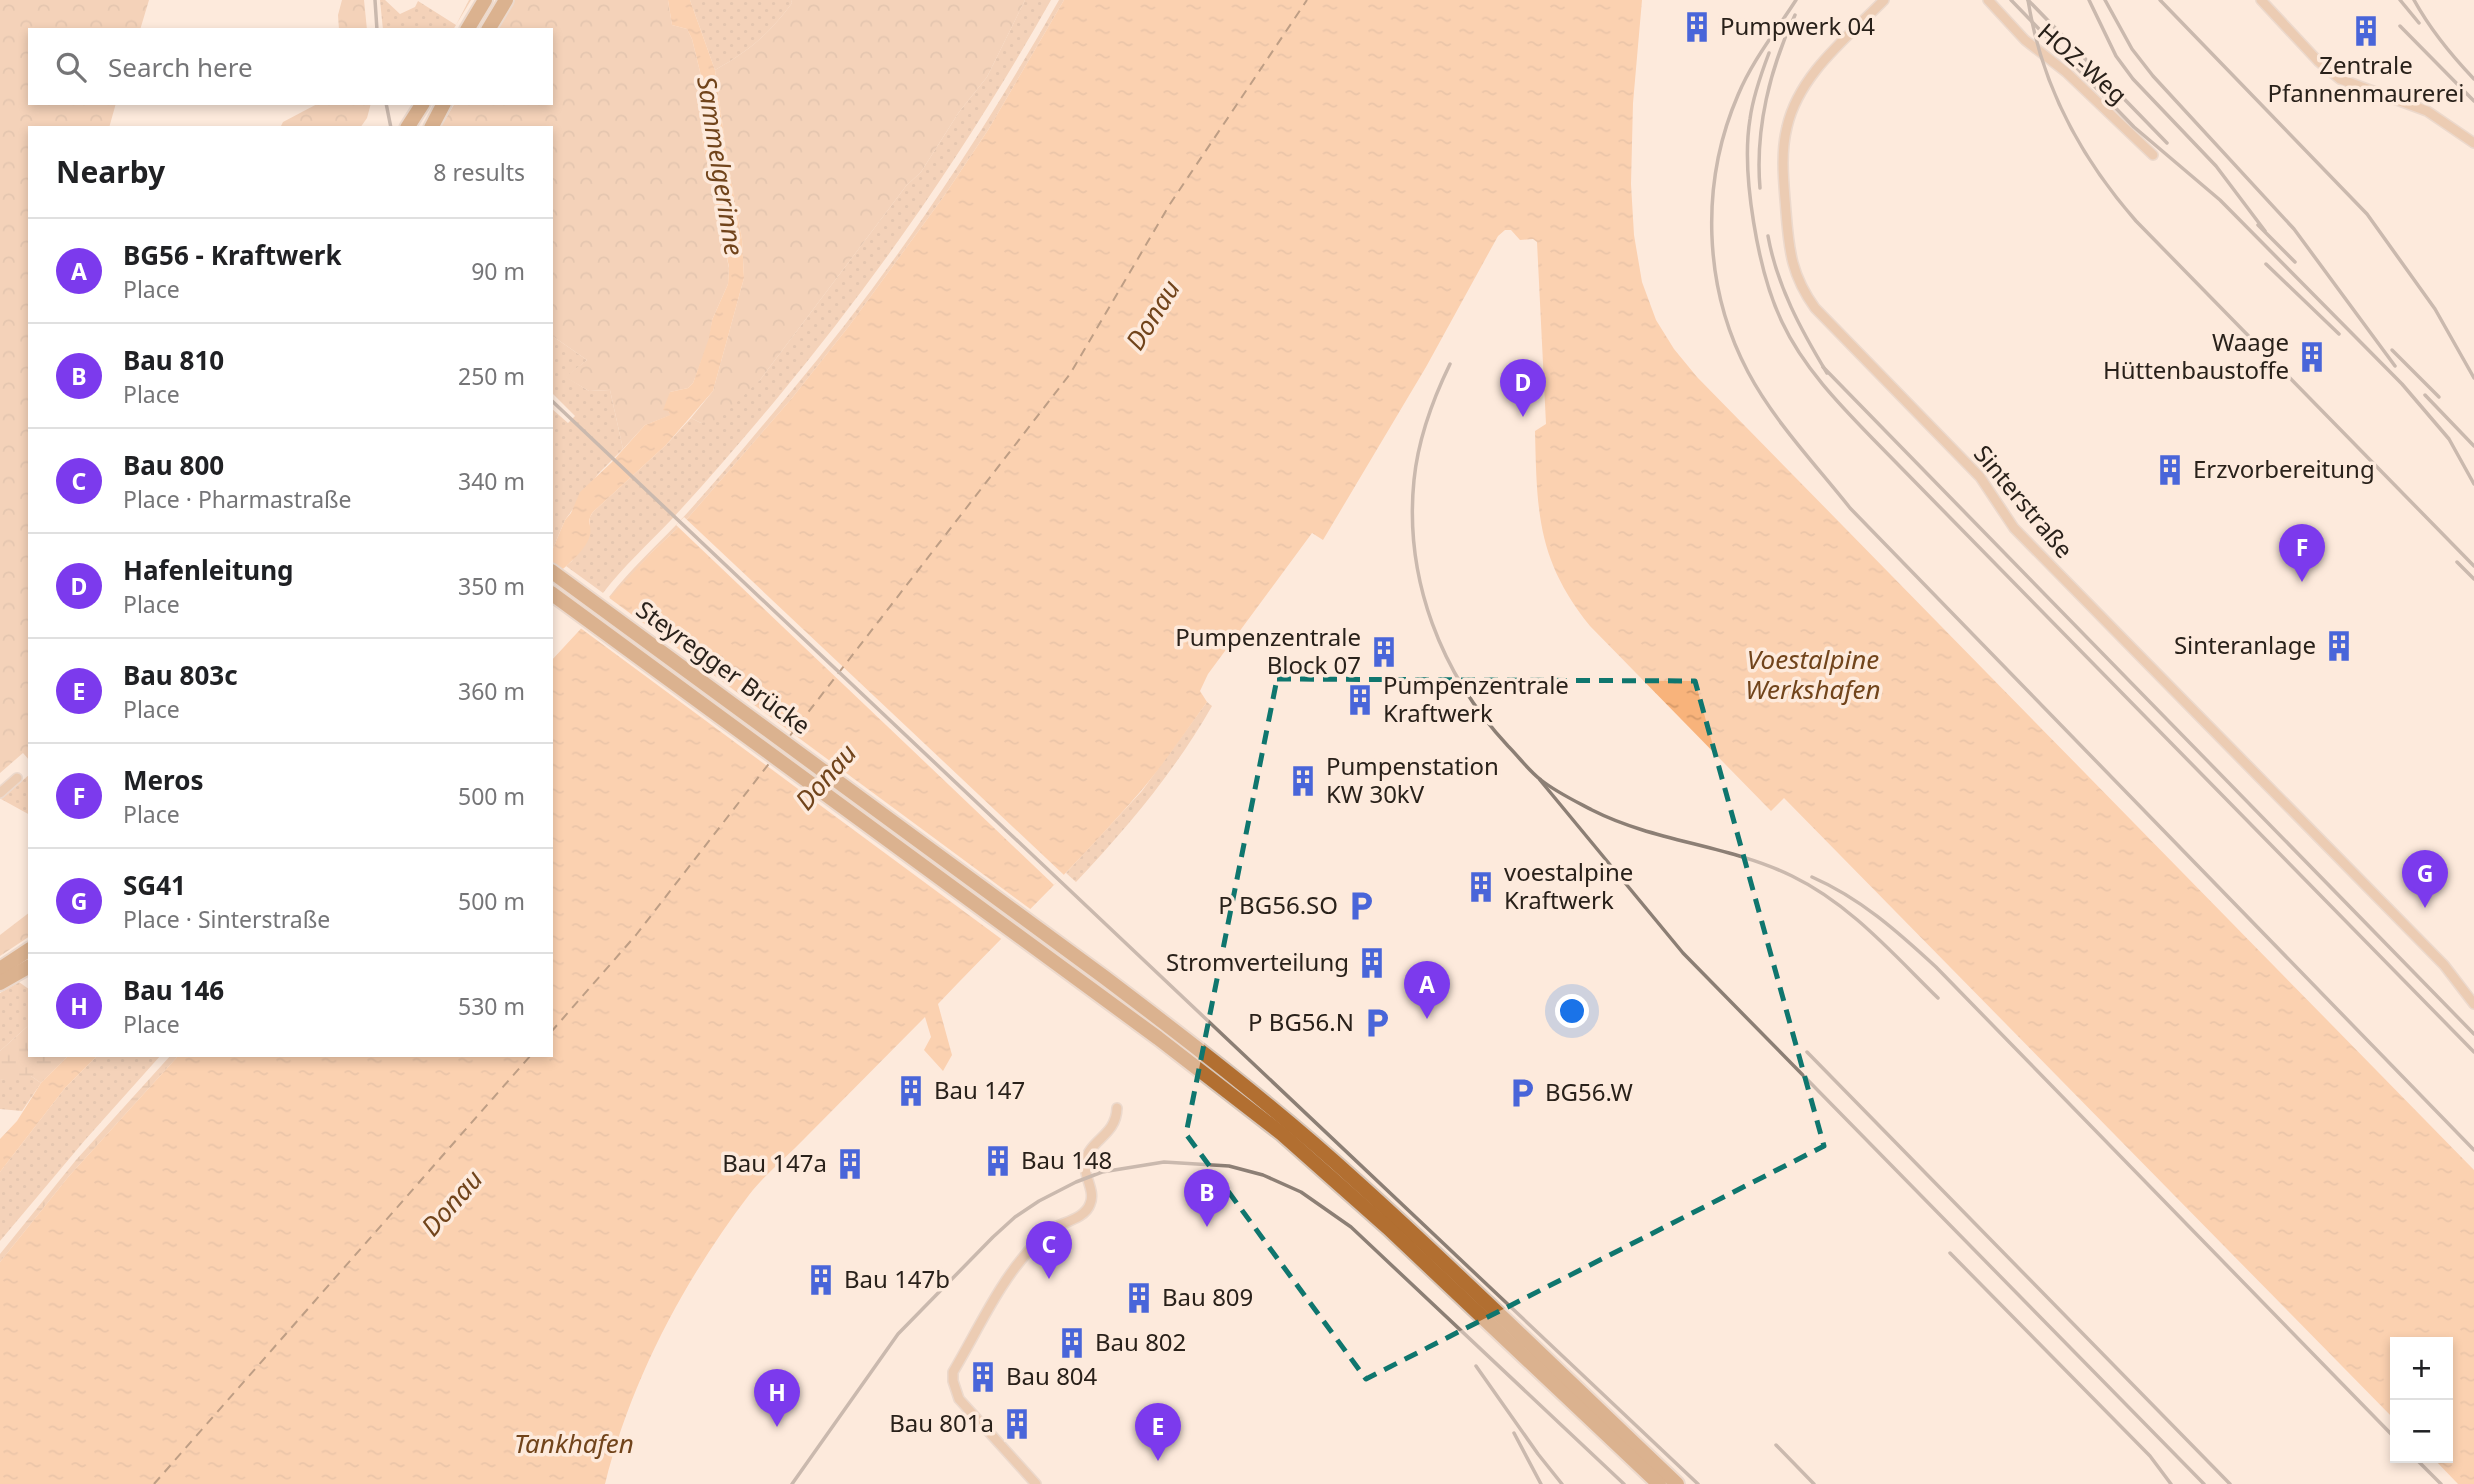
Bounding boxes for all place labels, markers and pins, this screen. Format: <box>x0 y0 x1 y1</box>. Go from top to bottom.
place label: Pumpwerk 04 <box>1720 9 1875 42</box>
building icon: Pumpwerk 04 <box>1680 10 1714 44</box>
building icon: Zentrale Pfannenmaurerei <box>2349 14 2383 48</box>
place label: Zentrale Pfannenmaurerei <box>2267 48 2465 109</box>
place label: Waage Hüttenbaustoffe <box>2103 325 2289 386</box>
building icon: Waage Hüttenbaustoffe <box>2295 340 2329 374</box>
pin: D <box>1500 359 1546 417</box>
place label: Erzvorbereitung <box>2193 452 2375 485</box>
building icon: Erzvorbereitung <box>2153 453 2187 487</box>
pin: F <box>2279 524 2325 582</box>
place label: Pumpenzentrale Block 07 <box>1175 620 1361 681</box>
place label: Sinteranlage <box>2174 628 2316 661</box>
building icon: Sinteranlage <box>2322 629 2356 663</box>
building icon: Pumpenzentrale Block 07 <box>1367 635 1401 669</box>
place label: Pumpenzentrale Kraftwerk <box>1383 668 1569 729</box>
building icon: Pumpenzentrale Kraftwerk <box>1343 683 1377 717</box>
place label: Pumpenstation KW 30kV <box>1326 749 1499 810</box>
building icon: Pumpenstation KW 30kV <box>1286 764 1320 798</box>
pin: G <box>2402 850 2448 908</box>
place label: voestalpine Kraftwerk <box>1504 855 1633 916</box>
building icon: voestalpine Kraftwerk <box>1464 870 1498 904</box>
place label: P BG56.SO <box>1218 888 1338 921</box>
parking icon: P BG56.SO <box>1344 889 1378 923</box>
place label: Stromverteilung <box>1166 945 1349 978</box>
building icon: Stromverteilung <box>1355 946 1389 980</box>
pin: A <box>1404 961 1450 1019</box>
place label: P BG56.N <box>1248 1005 1354 1038</box>
parking icon: P BG56.N <box>1360 1006 1394 1040</box>
place label: Bau 147 <box>934 1073 1025 1106</box>
building icon: Bau 147 <box>894 1074 928 1108</box>
place label: BG56.W <box>1545 1075 1634 1108</box>
parking icon: BG56.W <box>1505 1076 1539 1110</box>
place label: Bau 148 <box>1021 1143 1112 1176</box>
building icon: Bau 148 <box>981 1144 1015 1178</box>
place label: Bau 147a <box>722 1146 827 1179</box>
building icon: Bau 147a <box>833 1147 867 1181</box>
pin: B <box>1184 1169 1230 1227</box>
pin: C <box>1026 1221 1072 1279</box>
place label: Bau 147b <box>844 1262 950 1295</box>
building icon: Bau 147b <box>804 1263 838 1297</box>
place label: Bau 809 <box>1162 1280 1253 1313</box>
building icon: Bau 809 <box>1122 1281 1156 1315</box>
place label: Bau 802 <box>1095 1325 1186 1358</box>
building icon: Bau 802 <box>1055 1326 1089 1360</box>
place label: Bau 804 <box>1006 1359 1098 1392</box>
building icon: Bau 804 <box>966 1360 1000 1394</box>
pin: H <box>754 1369 800 1427</box>
pin: E <box>1135 1403 1181 1461</box>
place label: Bau 801a <box>889 1406 994 1439</box>
building icon: Bau 801a <box>1000 1407 1034 1441</box>

